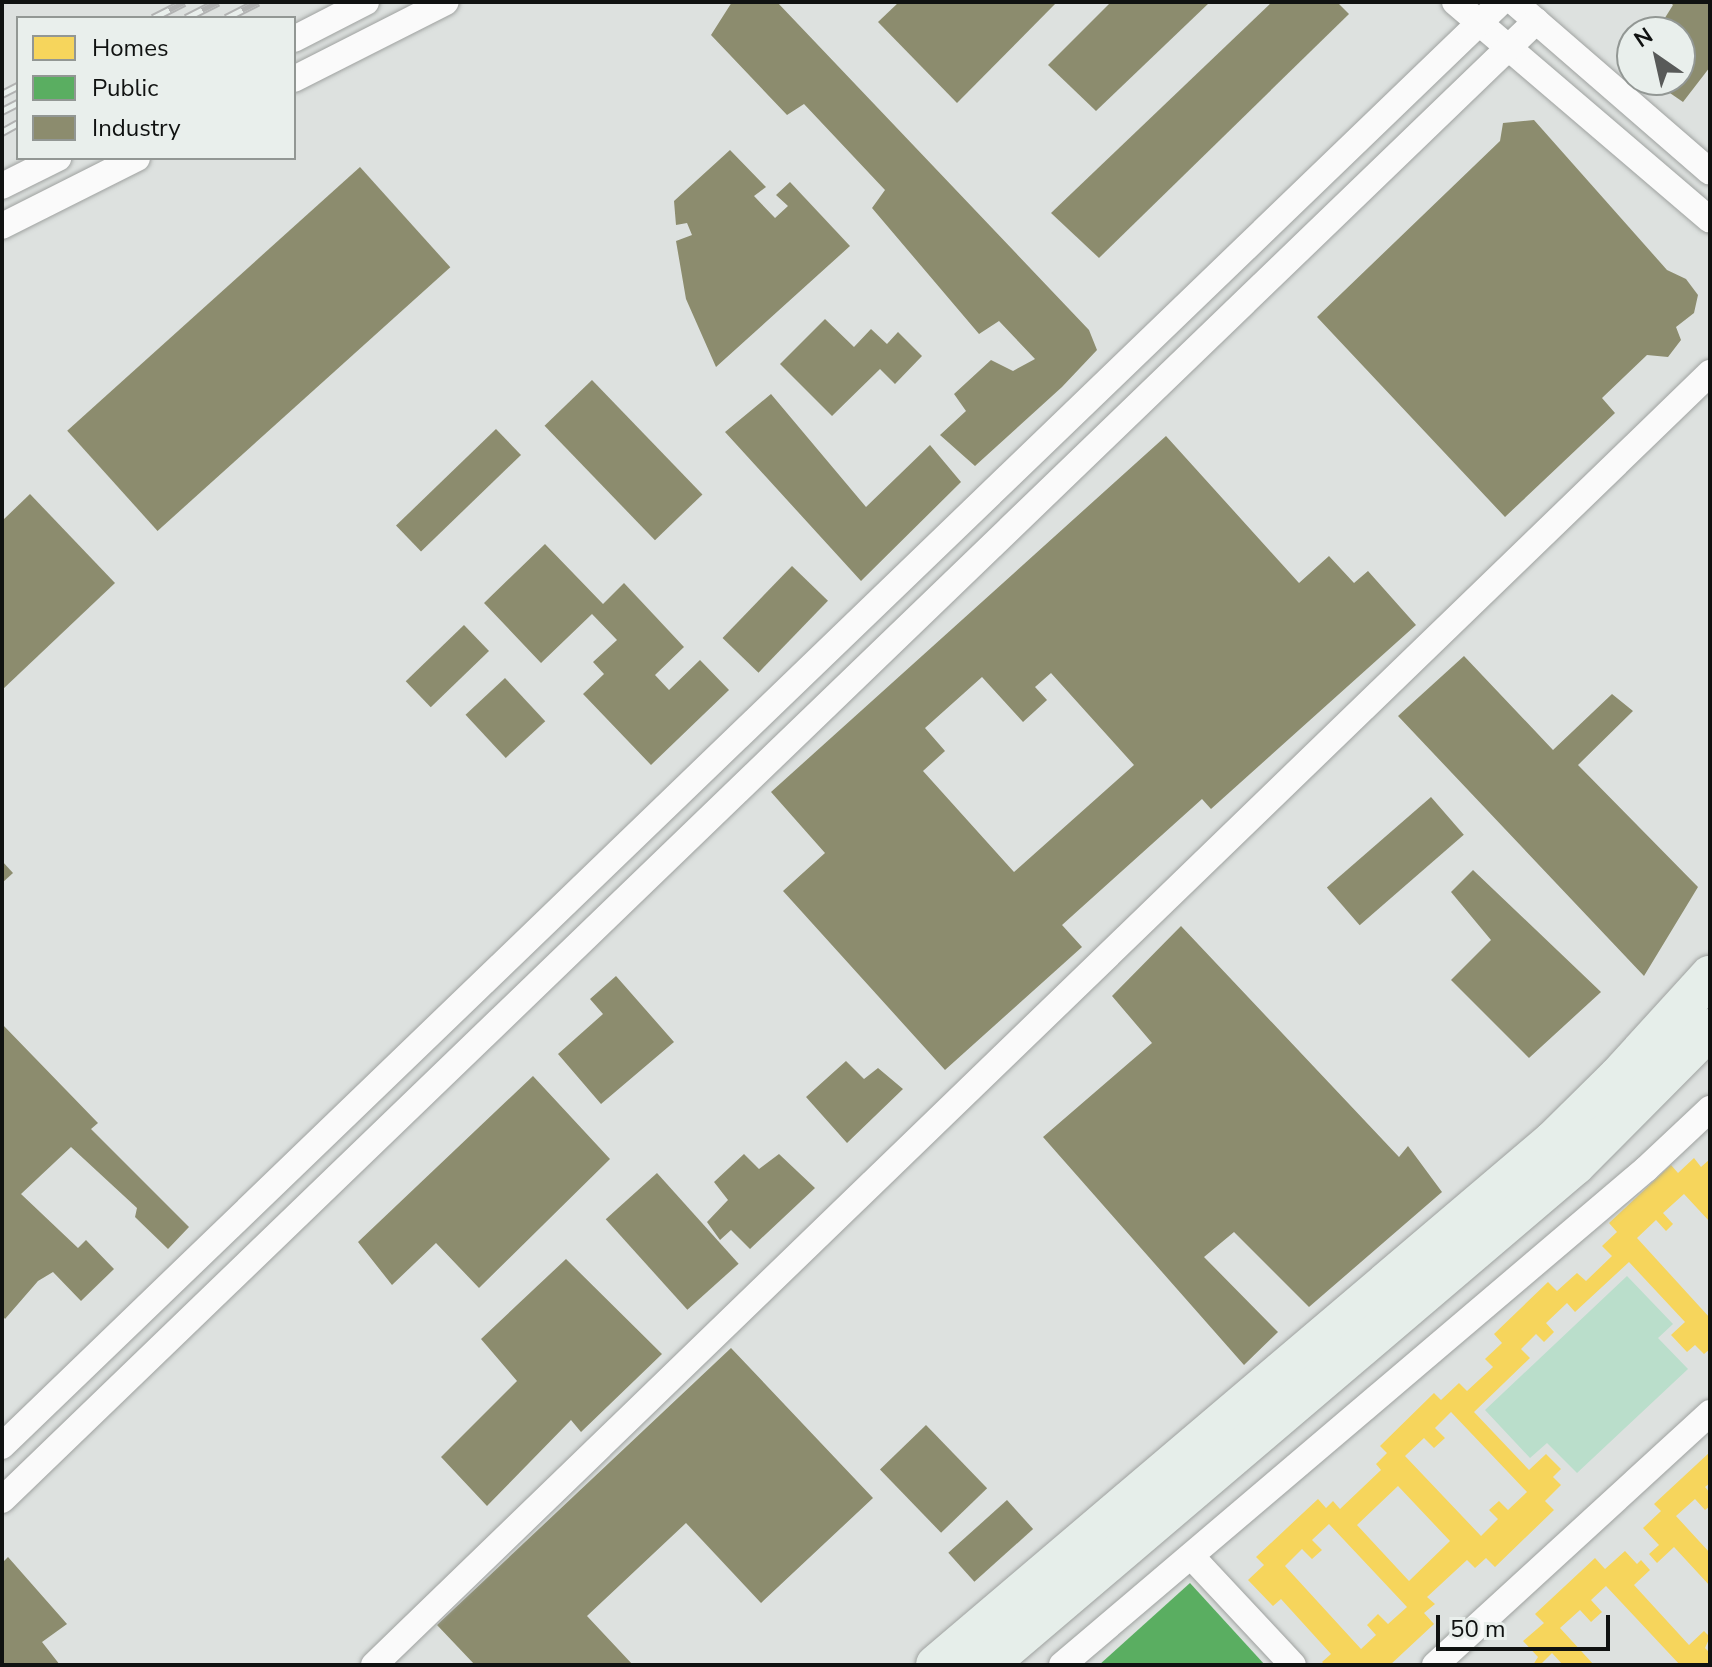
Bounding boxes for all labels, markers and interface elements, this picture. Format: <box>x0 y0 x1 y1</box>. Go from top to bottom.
legend <box>16 16 296 160</box>
north arrow <box>1616 16 1696 96</box>
text: N <box>1628 21 1659 55</box>
text: Homes <box>92 32 168 64</box>
text: Public <box>92 72 158 104</box>
text: Industry <box>92 112 181 144</box>
scale bar <box>1440 1599 1614 1649</box>
text: 50 m <box>1450 1613 1506 1645</box>

